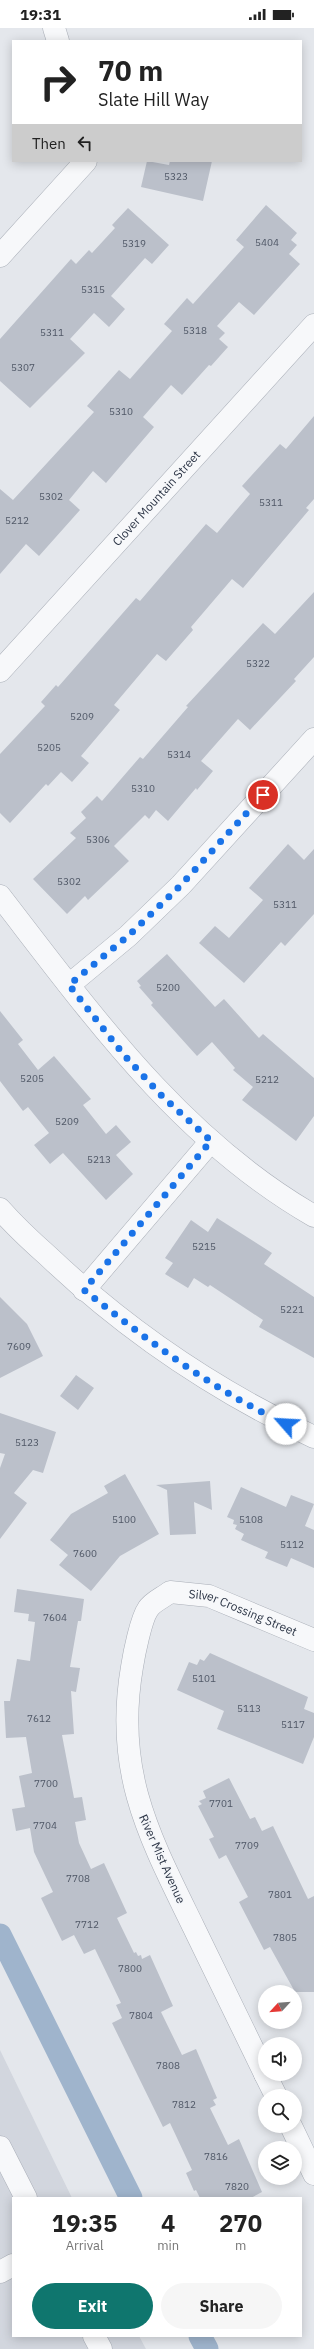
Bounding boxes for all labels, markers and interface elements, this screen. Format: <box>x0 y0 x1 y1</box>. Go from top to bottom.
text: 19:31 <box>20 5 61 24</box>
text: 70 m <box>98 52 163 89</box>
icon: right <box>32 56 84 108</box>
text: Slate Hill Way <box>98 88 209 111</box>
icon: left <box>74 132 96 154</box>
text: Then <box>32 134 66 153</box>
house number: 5323 <box>164 170 188 183</box>
house number: 5404 <box>255 236 279 249</box>
house number: 5319 <box>122 237 146 250</box>
house number: 5315 <box>81 283 105 296</box>
house number: 5318 <box>183 324 207 337</box>
house number: 5311 <box>40 326 64 339</box>
house number: 5307 <box>11 361 35 374</box>
house number: 5310 <box>109 405 133 418</box>
street label: Clover Mountain Street <box>109 447 203 549</box>
house number: 5302 <box>39 490 63 503</box>
house number: 5311 <box>259 496 283 509</box>
house number: 5212 <box>5 514 29 527</box>
house number: 5322 <box>246 657 270 670</box>
house number: 5209 <box>70 710 94 723</box>
house number: 5205 <box>37 741 61 754</box>
house number: 5314 <box>167 748 191 761</box>
pin <box>246 778 280 812</box>
house number: 5310 <box>131 782 155 795</box>
icon: arrive <box>252 784 274 806</box>
house number: 5306 <box>86 833 110 846</box>
house number: 5302 <box>57 875 81 888</box>
house number: 5311 <box>273 898 297 911</box>
house number: 5200 <box>156 981 180 994</box>
house number: 5205 <box>20 1072 44 1085</box>
house number: 5212 <box>255 1073 279 1086</box>
house number: 5209 <box>55 1115 79 1128</box>
house number: 5213 <box>87 1153 111 1166</box>
house number: 5215 <box>192 1240 216 1253</box>
house number: 5221 <box>280 1303 304 1316</box>
house number: 7609 <box>7 1340 31 1353</box>
position arrow <box>265 1403 307 1445</box>
house number: 5123 <box>15 1436 39 1449</box>
house number: 5100 <box>112 1513 136 1526</box>
house number: 5108 <box>239 1513 263 1526</box>
house number: 5112 <box>280 1538 304 1551</box>
house number: 7600 <box>73 1547 97 1560</box>
street label: Silver Crossing Street <box>188 1586 299 1639</box>
house number: 7604 <box>43 1611 67 1624</box>
house number: 5101 <box>192 1672 216 1685</box>
house number: 5113 <box>237 1702 261 1715</box>
house number: 7612 <box>27 1712 51 1725</box>
house number: 5117 <box>281 1718 305 1731</box>
house number: 7700 <box>34 1777 58 1790</box>
house number: 7701 <box>209 1797 233 1810</box>
street label: River Mist Avenue <box>136 1812 189 1906</box>
house number: 7704 <box>33 1819 57 1832</box>
house number: 7709 <box>235 1839 259 1852</box>
house number: 7708 <box>66 1872 90 1885</box>
house number: 7801 <box>268 1888 292 1901</box>
house number: 7712 <box>75 1918 99 1931</box>
house number: 7805 <box>273 1931 297 1944</box>
house number: 7800 <box>118 1962 142 1975</box>
north arrow <box>258 1985 302 2029</box>
map controls <box>258 1985 302 2185</box>
house number: 7804 <box>129 2009 153 2022</box>
button: sound <box>258 2037 302 2081</box>
house number: 7808 <box>156 2059 180 2072</box>
button: search <box>258 2089 302 2133</box>
house number: 7812 <box>172 2098 196 2111</box>
button: layers <box>258 2141 302 2185</box>
house number: 7816 <box>204 2150 228 2163</box>
house number: 7820 <box>225 2180 249 2193</box>
text: 19:35 <box>52 2207 117 2239</box>
text: 4 <box>161 2207 175 2239</box>
text: 270 <box>219 2207 262 2239</box>
text: Arrival <box>66 2237 104 2254</box>
text: min <box>157 2237 179 2254</box>
text: m <box>235 2237 246 2254</box>
button: Exit <box>32 2283 153 2329</box>
button: Share <box>161 2283 282 2329</box>

